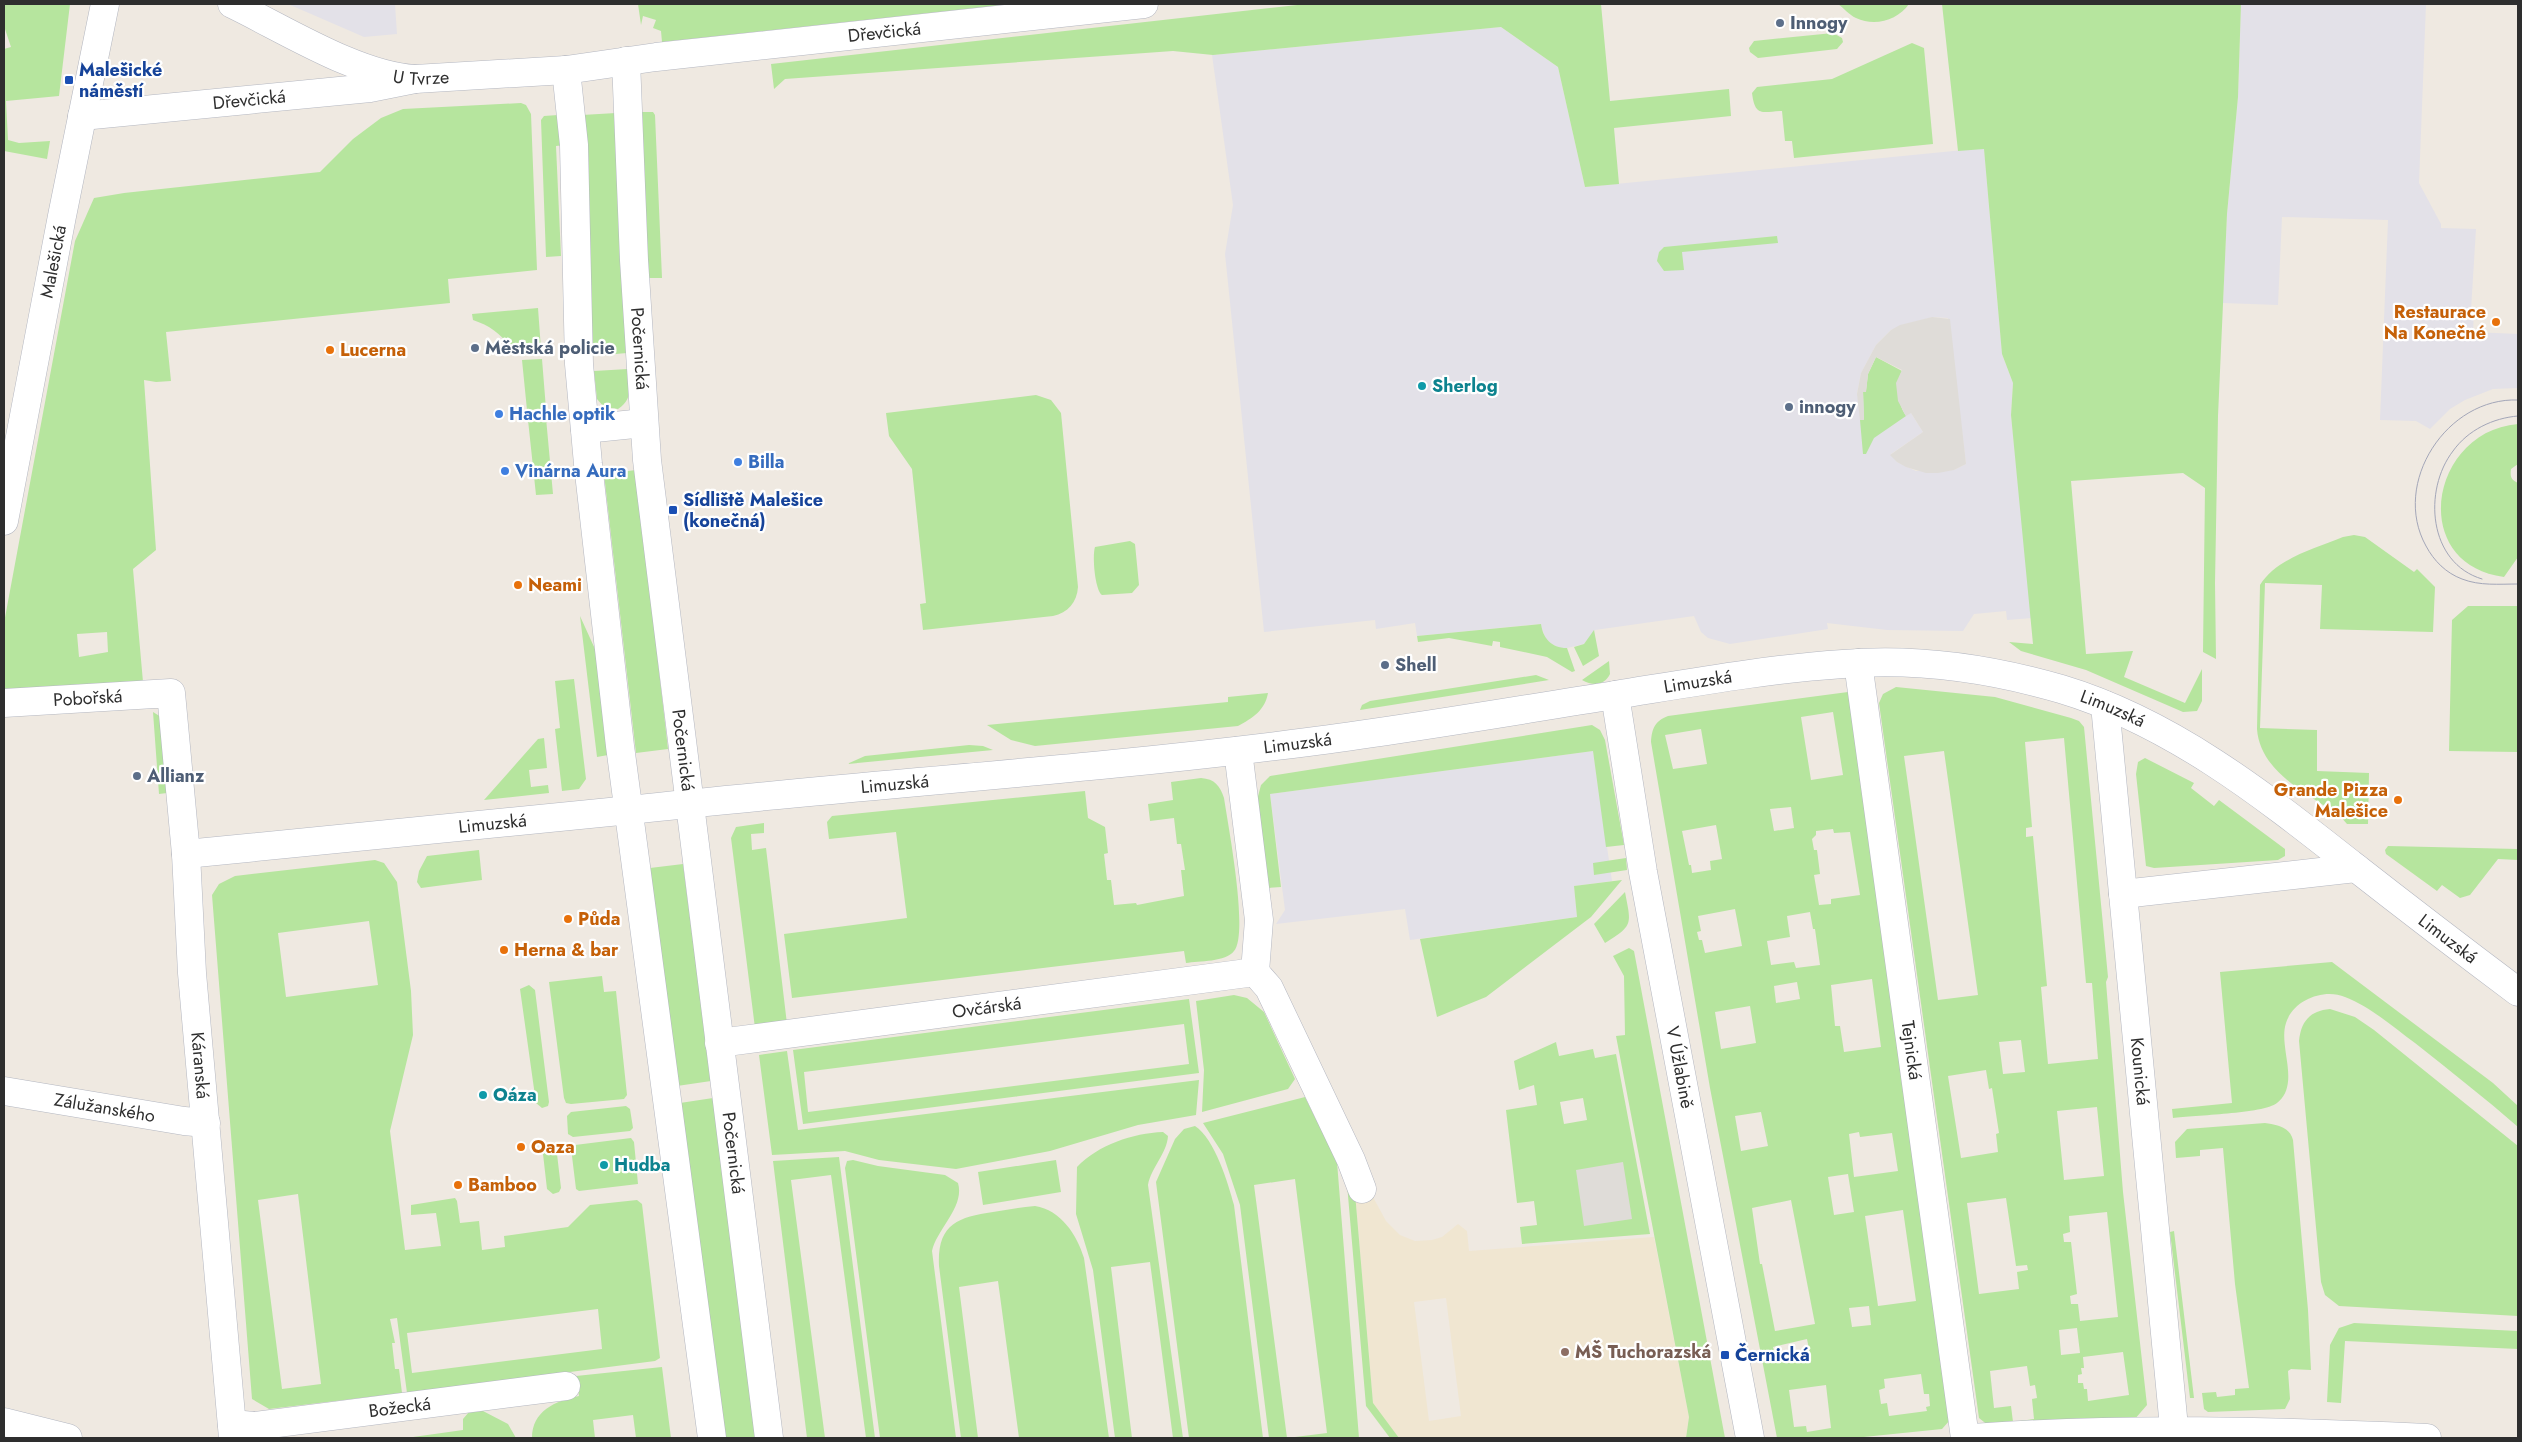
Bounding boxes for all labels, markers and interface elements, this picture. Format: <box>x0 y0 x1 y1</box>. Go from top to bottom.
place label: Innogy <box>1790 10 1848 36</box>
street label: Dřevčická <box>847 15 922 49</box>
marker: Innogy <box>1774 17 1786 29</box>
place label: Malešické náměstí <box>79 57 162 104</box>
street label: U Tvrze <box>391 63 450 92</box>
marker: Malešické náměstí <box>63 74 75 86</box>
street label: Dřevčická <box>211 83 287 116</box>
street label: Malešická <box>34 223 73 300</box>
place label: Restaurace Na Konečné <box>2384 299 2486 346</box>
street label: Počernická <box>624 307 655 391</box>
marker: Restaurace Na Konečné <box>2490 316 2502 328</box>
place label: Městská policie <box>485 335 615 361</box>
place label: Lucerna <box>340 337 406 363</box>
marker: Městská policie <box>469 342 481 354</box>
marker: Lucerna <box>324 344 336 356</box>
place label: Sherlog <box>1432 373 1498 399</box>
marker: Sherlog <box>1416 380 1428 392</box>
place label: innogy <box>1799 394 1856 420</box>
place label: Hachle optik <box>509 401 616 427</box>
marker: innogy <box>1783 401 1795 413</box>
marker: Hachle optik <box>493 408 505 420</box>
place label: Billa <box>748 449 784 475</box>
marker: Billa <box>732 456 744 468</box>
place label: Vinárna Aura <box>514 458 627 484</box>
marker: Vinárna Aura <box>499 465 511 477</box>
place label: Sídliště Malešice (konečná) <box>683 487 823 534</box>
marker: Sídliště Malešice (konečná) <box>667 504 679 516</box>
place label: Neami <box>528 572 582 598</box>
marker: Neami <box>512 579 524 591</box>
place label: Shell <box>1395 652 1437 678</box>
marker: Shell <box>1379 659 1391 671</box>
street label: Limuzská <box>1662 664 1734 700</box>
street label: Pobořská <box>52 683 123 713</box>
street label: Limuzská <box>2077 683 2150 734</box>
street label: Počernická <box>665 708 701 793</box>
street label: Limuzská <box>1262 726 1333 760</box>
place label: Allianz <box>146 763 205 789</box>
street label: Limuzská <box>859 768 930 800</box>
marker: Allianz <box>131 770 143 782</box>
place label: Grande Pizza Malešice <box>2274 777 2388 824</box>
marker: Grande Pizza Malešice <box>2392 794 2404 806</box>
street label: Limuzská <box>457 807 528 840</box>
place label: Půda <box>578 906 620 932</box>
street label: Limuzská <box>2413 908 2483 970</box>
marker: Půda <box>562 913 574 925</box>
place label: Herna & bar <box>514 937 619 963</box>
marker: Herna & bar <box>498 944 510 956</box>
street label: Ovčárská <box>950 990 1023 1025</box>
street label: Tejnická <box>1895 1019 1928 1082</box>
street label: V Úžlabině <box>1659 1024 1700 1111</box>
street label: Káranská <box>184 1031 216 1100</box>
street label: Kounická <box>2124 1036 2156 1107</box>
place label: Oáza <box>493 1082 537 1108</box>
street label: Zálužanského <box>52 1087 157 1129</box>
marker: Oáza <box>477 1089 489 1101</box>
street label: Počernická <box>715 1110 751 1196</box>
place label: Oaza <box>531 1134 575 1160</box>
marker: Oaza <box>515 1141 527 1153</box>
place label: Hudba <box>614 1152 670 1178</box>
marker: Hudba <box>598 1159 610 1171</box>
place label: Bamboo <box>468 1172 537 1198</box>
marker: Bamboo <box>452 1179 464 1191</box>
place label: MŠ Tuchorazská <box>1575 1339 1711 1365</box>
place label: Černická <box>1735 1342 1810 1368</box>
marker: MŠ Tuchorazská <box>1559 1346 1571 1358</box>
marker: Černická <box>1719 1349 1731 1361</box>
street label: Božecká <box>367 1390 432 1424</box>

